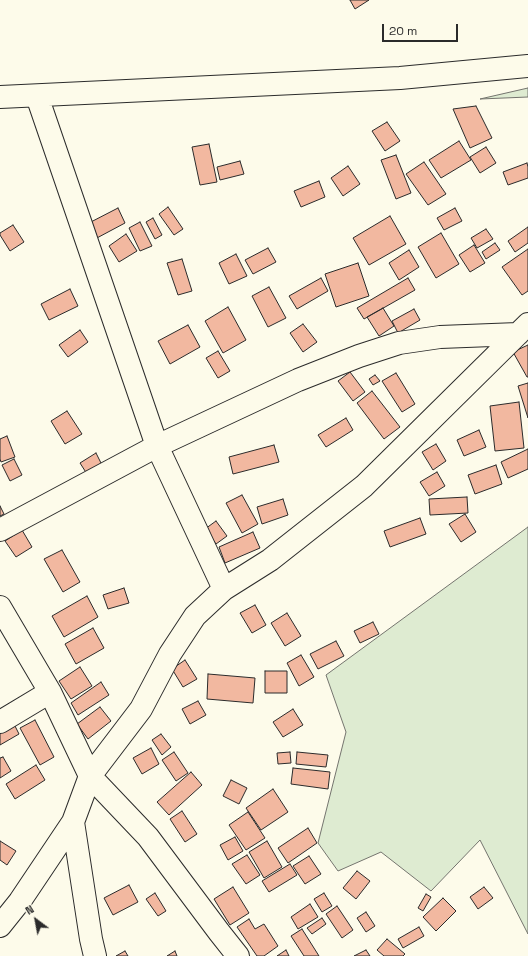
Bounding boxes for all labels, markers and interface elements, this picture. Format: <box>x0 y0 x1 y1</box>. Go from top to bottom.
scale bar <box>384 16 460 42</box>
text: 20 m <box>389 23 417 39</box>
north arrow <box>16 900 56 940</box>
text: N <box>23 902 36 918</box>

